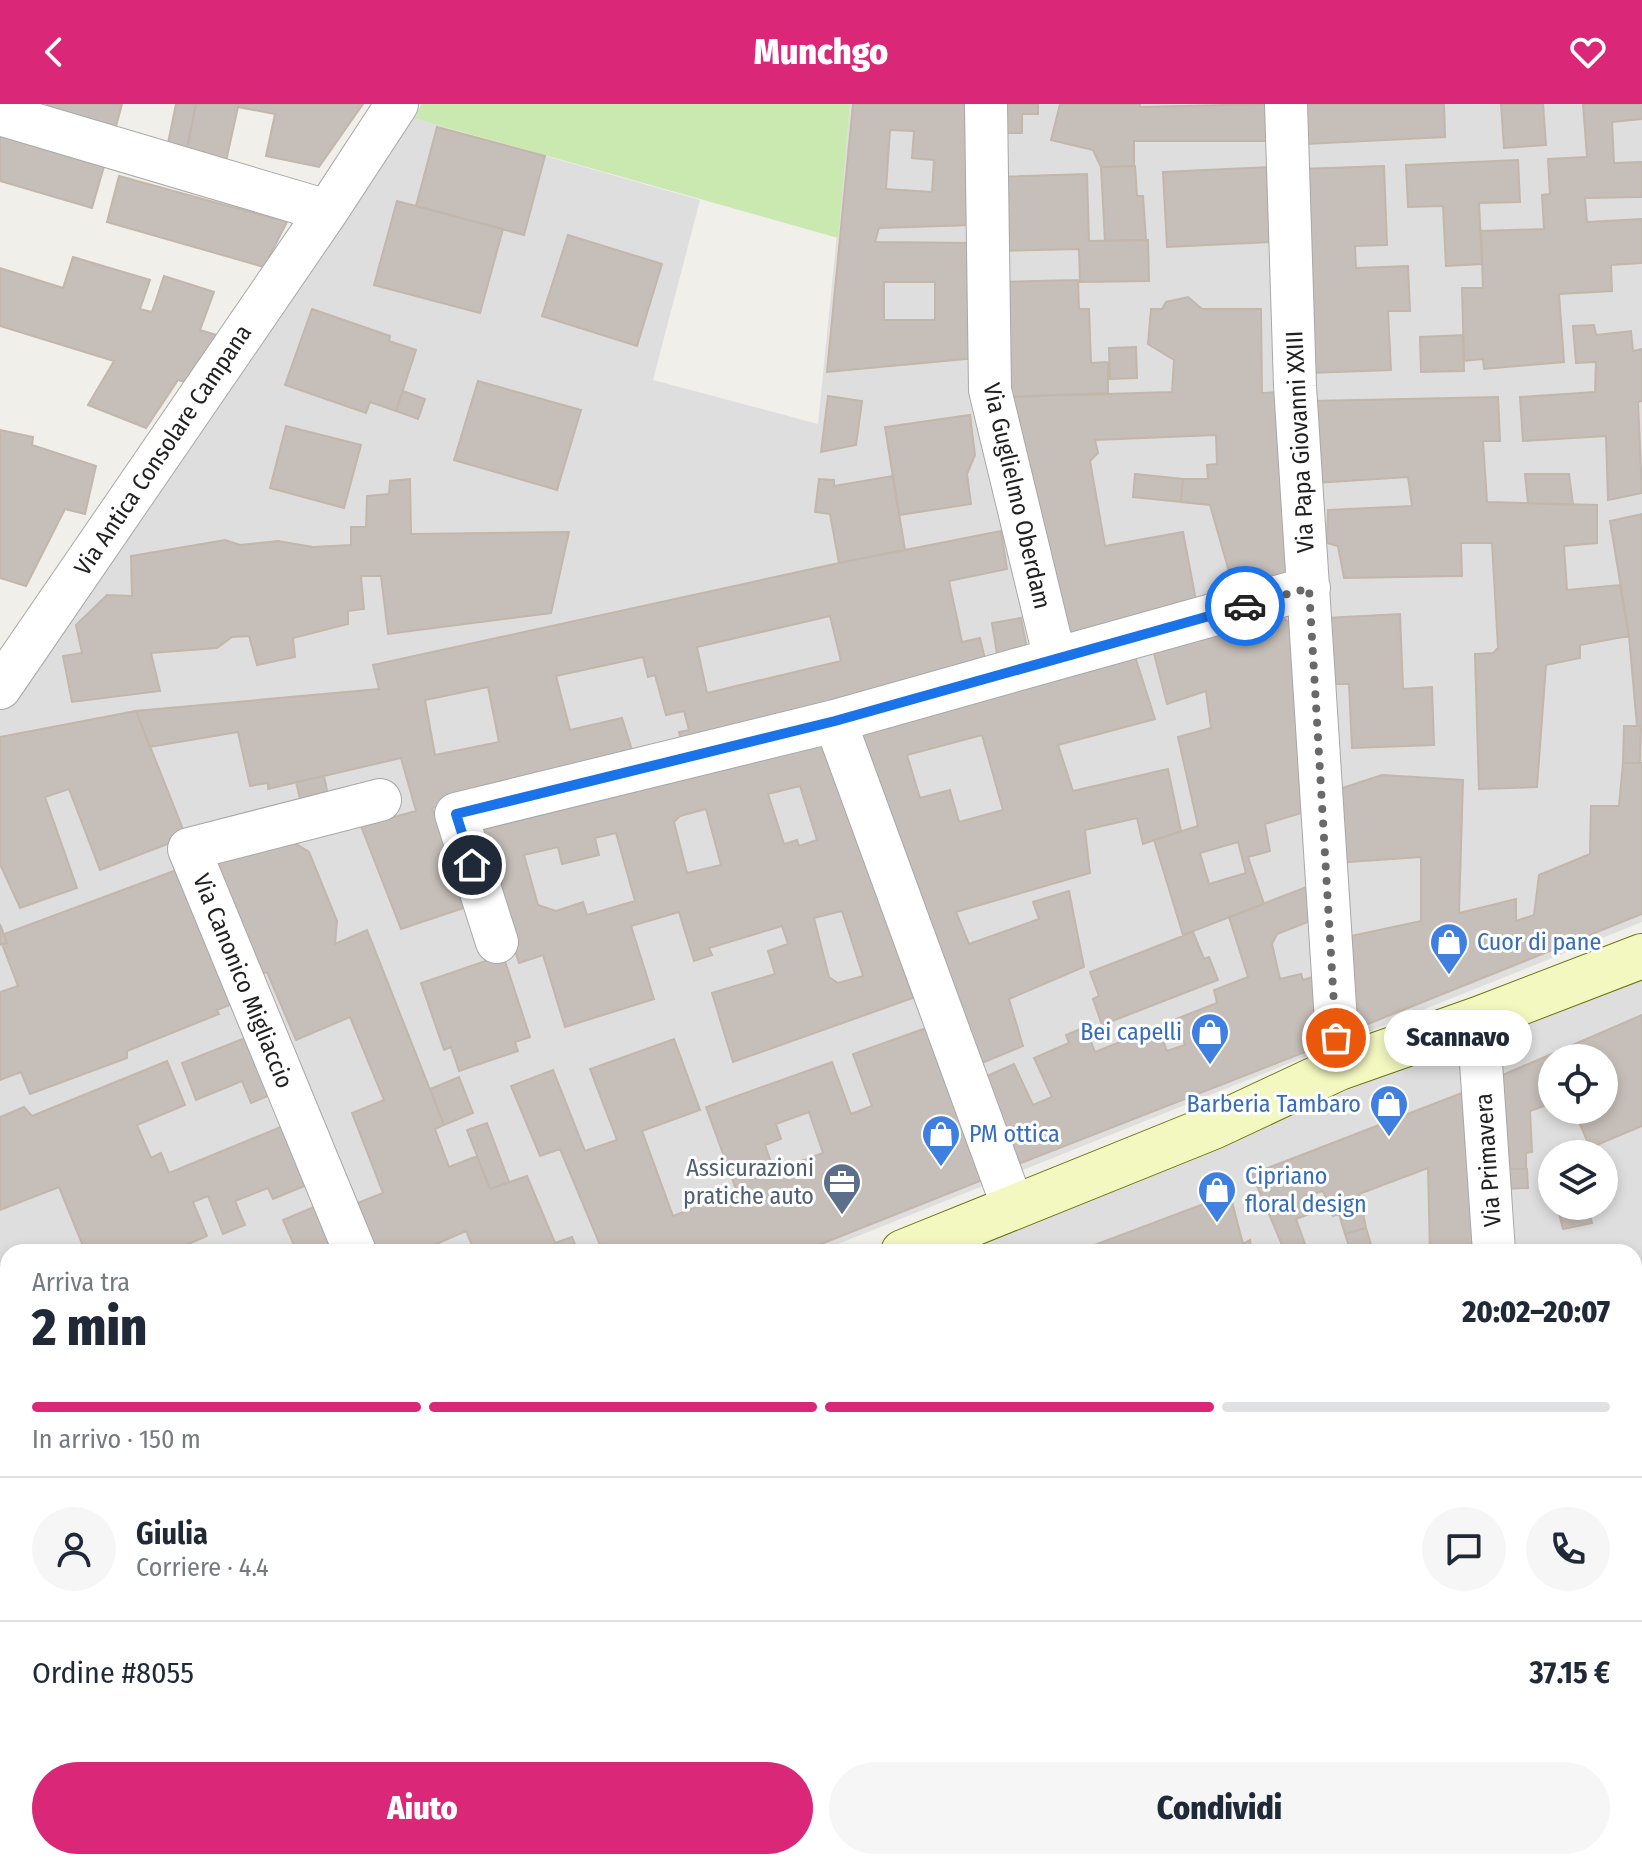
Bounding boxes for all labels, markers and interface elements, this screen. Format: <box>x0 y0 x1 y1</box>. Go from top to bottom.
icon: back <box>32 30 76 74</box>
text: Munchgo <box>754 30 888 74</box>
icon: heart <box>1566 30 1610 74</box>
street label: Via Antica Consolare Campana <box>69 319 257 581</box>
street label: Via Papa Giovanni XXIII <box>1280 330 1320 554</box>
street label: Via Guglielmo Oberdam <box>977 380 1057 612</box>
courier <box>1205 566 1285 646</box>
icon: car <box>1223 584 1267 628</box>
pin <box>438 831 506 899</box>
icon: home <box>450 843 494 887</box>
street label: Via Canonico Migliaccio <box>187 870 299 1092</box>
shop icon: Cuor di pane <box>1428 921 1470 976</box>
place label: Cuor di pane <box>1477 928 1601 956</box>
pin <box>1302 1004 1370 1072</box>
callout: Scannavo <box>1384 1010 1532 1066</box>
shop icon: Bei capelli <box>1189 1011 1231 1066</box>
icon: bag <box>1314 1016 1358 1060</box>
place label: Bei capelli <box>1080 1018 1182 1046</box>
text: Scannavo <box>1406 1022 1510 1053</box>
map controls <box>1538 1044 1618 1220</box>
button: locate <box>1538 1044 1618 1124</box>
shop icon: Barberia Tambaro <box>1368 1083 1410 1138</box>
place label: Barberia Tambaro <box>1187 1090 1361 1118</box>
street label: Via Primavera <box>1469 1092 1507 1228</box>
shop icon: PM ottica <box>920 1113 962 1168</box>
place label: PM ottica <box>969 1120 1060 1148</box>
button: layers <box>1538 1140 1618 1220</box>
place label: Assicurazioni pratiche auto <box>683 1154 814 1210</box>
office icon: Assicurazioni pratiche auto <box>821 1161 863 1216</box>
place label: Cipriano floral design <box>1245 1162 1367 1218</box>
shop icon: Cipriano floral design <box>1196 1169 1238 1224</box>
text: Arriva tra <box>32 1267 130 1298</box>
text: 20:02–20:07 <box>1462 1294 1610 1330</box>
text: 2 min <box>32 1296 147 1359</box>
text: In arrivo · 150 m <box>32 1424 201 1455</box>
button: person <box>32 1507 116 1591</box>
button: chat <box>1422 1507 1506 1591</box>
button: phone <box>1526 1507 1610 1591</box>
text: Giulia <box>136 1516 208 1552</box>
text: Corriere · 4.4 <box>136 1552 269 1583</box>
text: Ordine #8055 <box>32 1655 194 1691</box>
text: 37.15 € <box>1530 1655 1610 1691</box>
button: Aiuto <box>32 1762 813 1854</box>
button: Condividi <box>829 1762 1610 1854</box>

